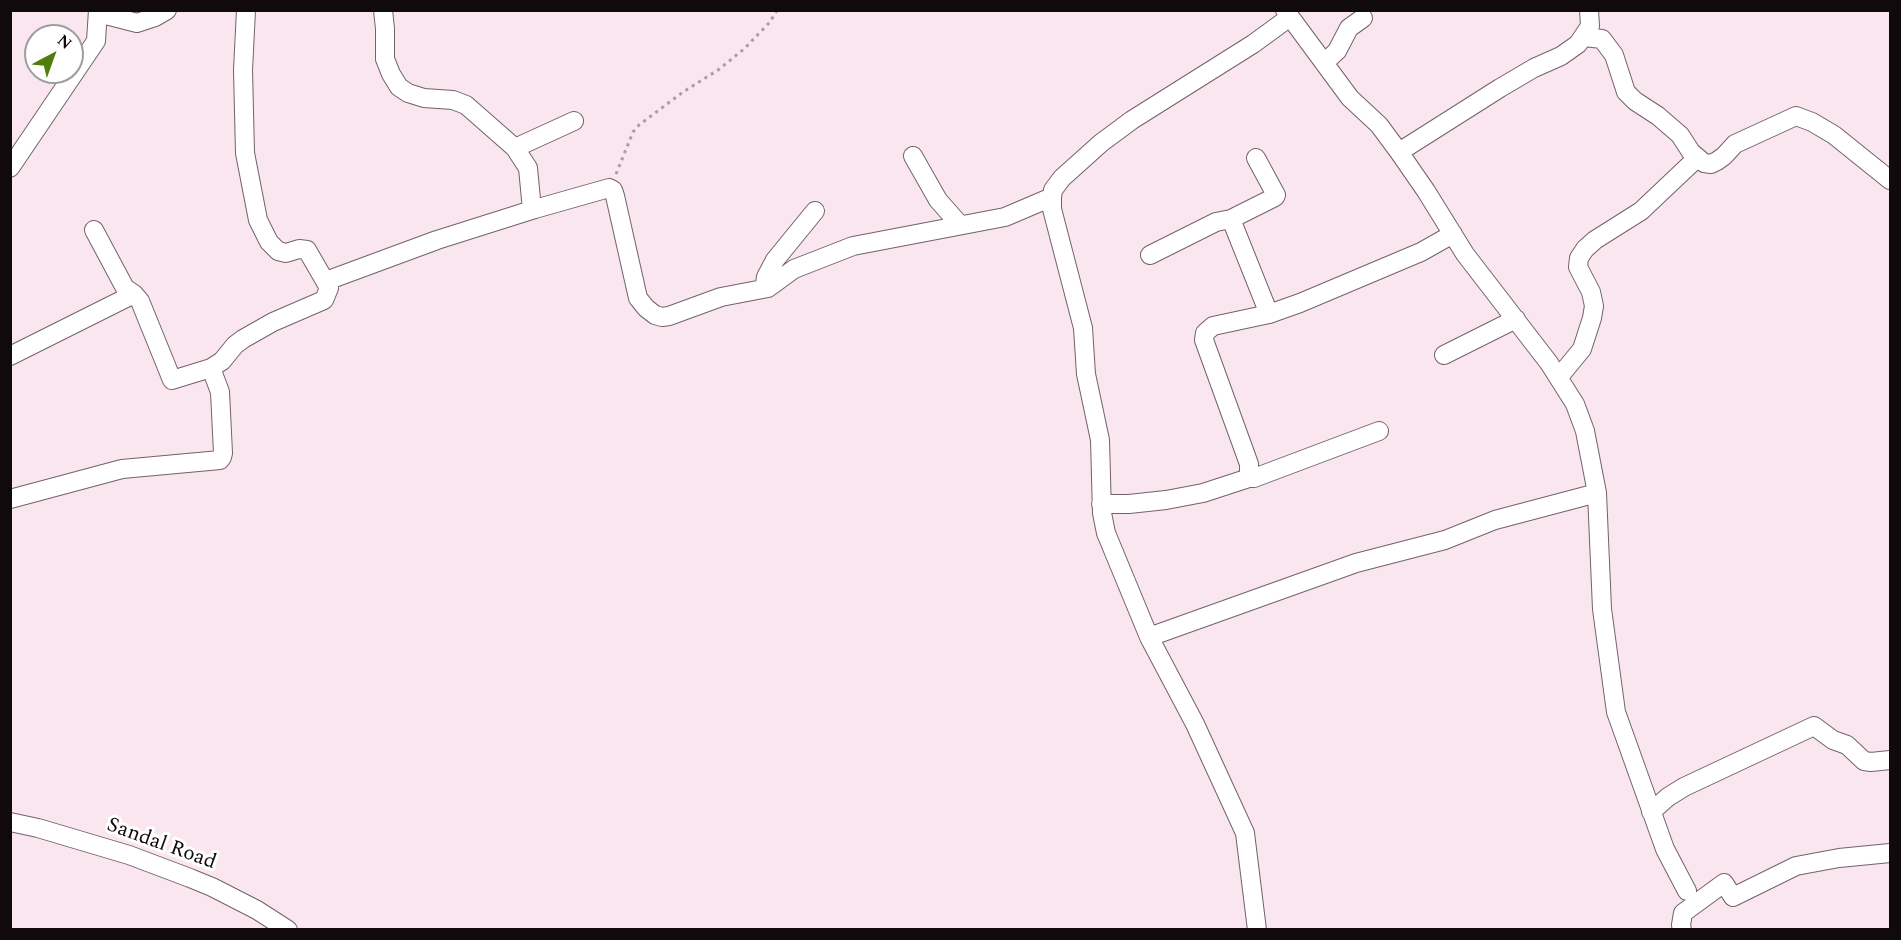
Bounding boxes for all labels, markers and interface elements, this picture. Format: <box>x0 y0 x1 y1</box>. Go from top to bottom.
north arrow <box>24 24 84 84</box>
text: N <box>52 29 77 55</box>
street label: Sandal Road <box>103 814 219 876</box>

